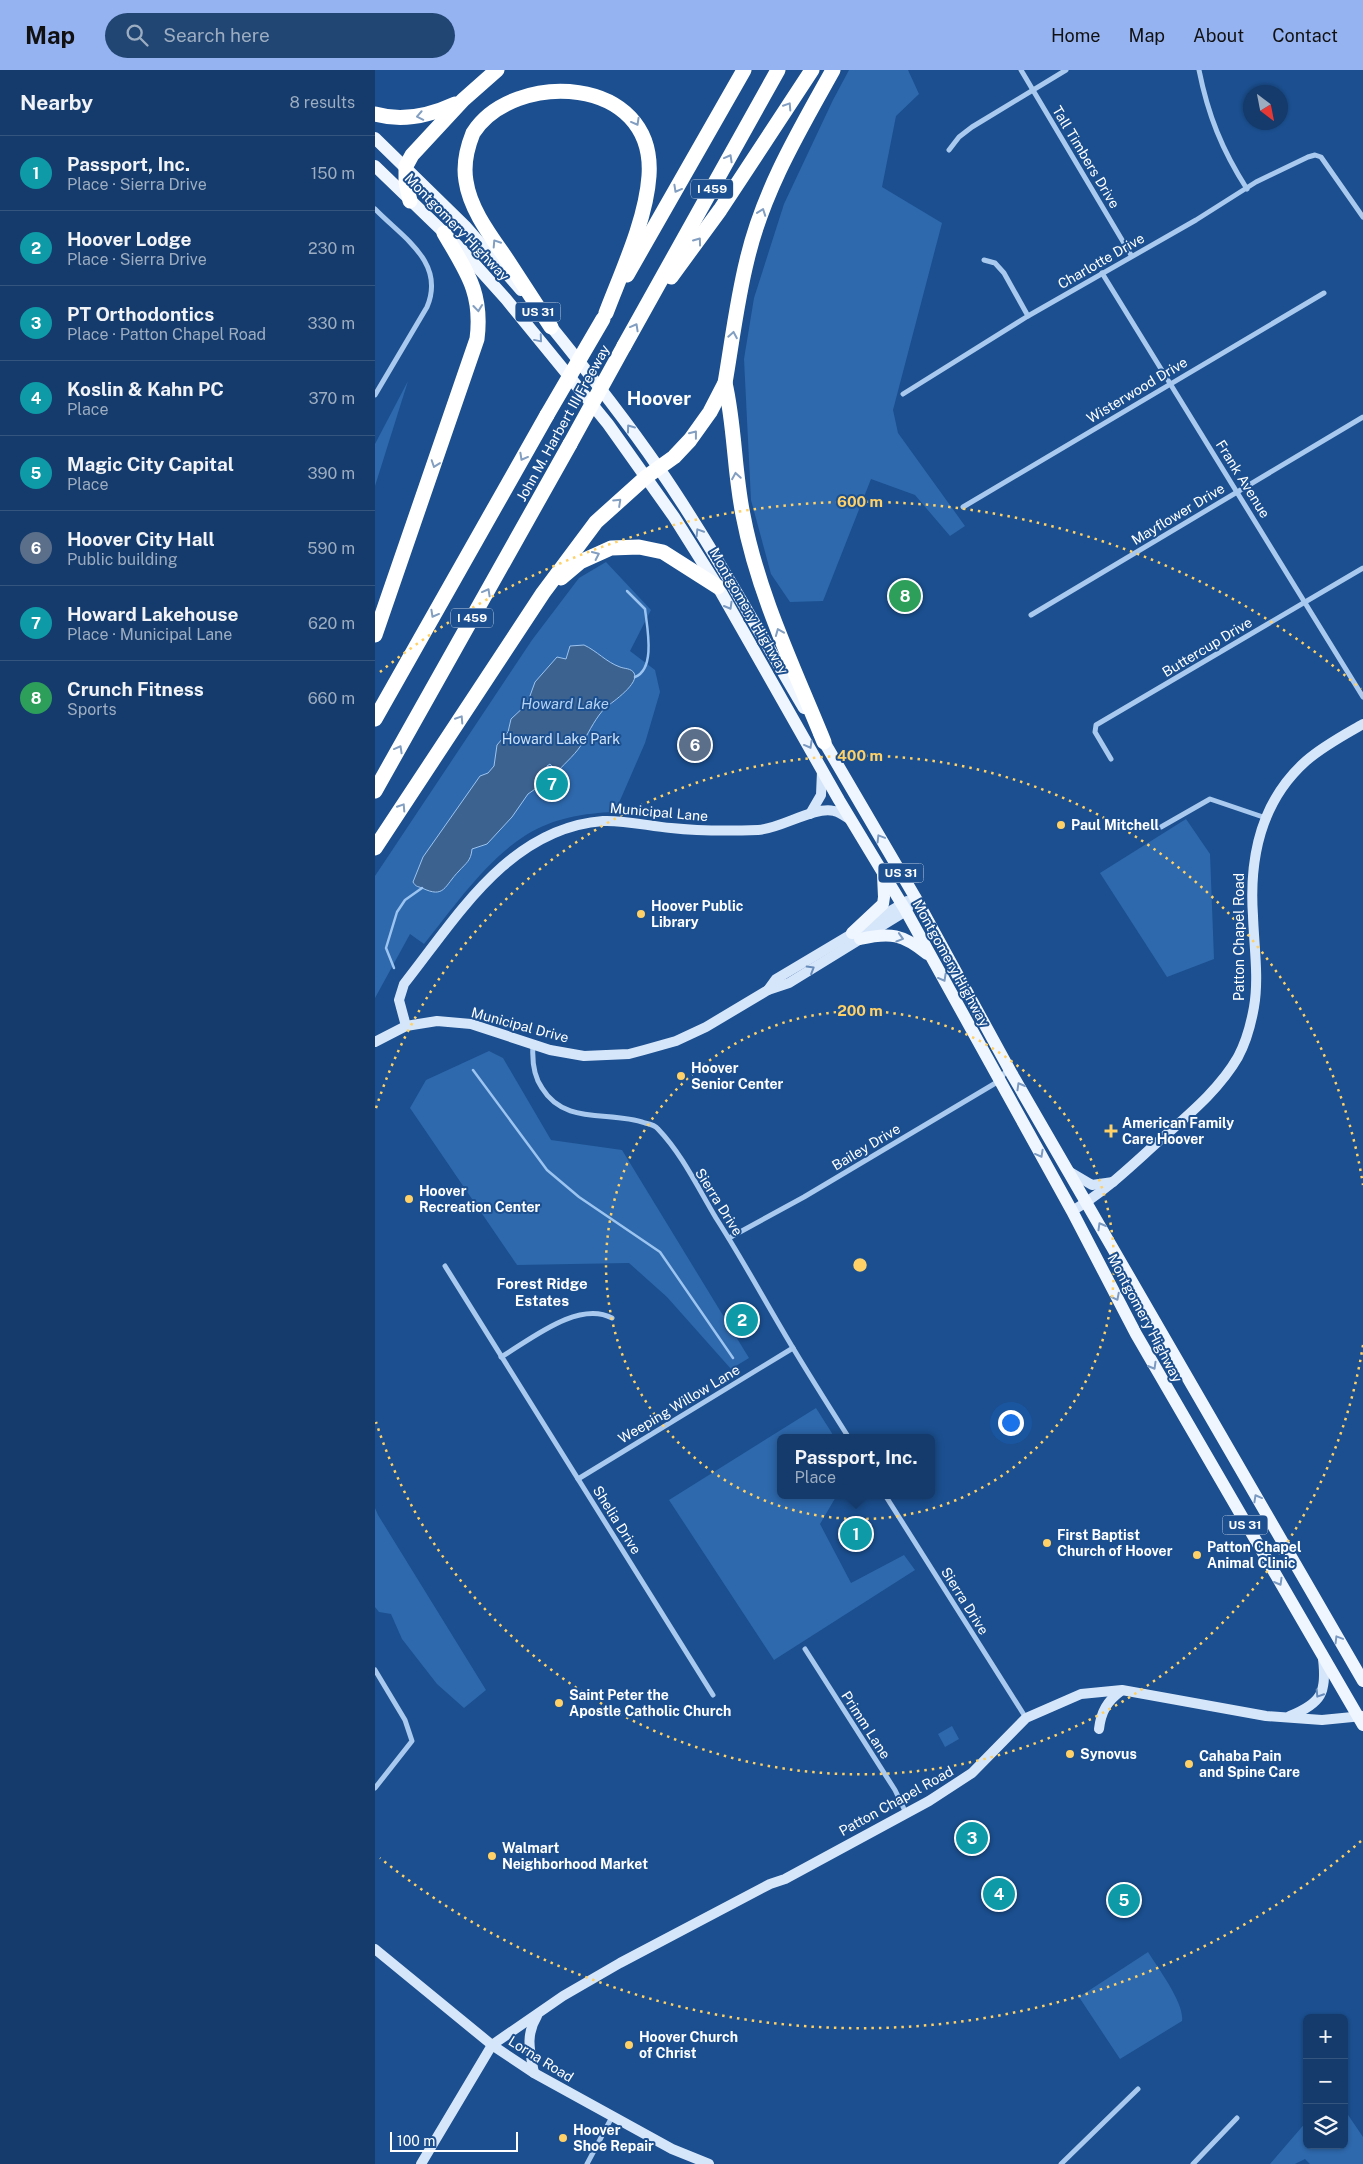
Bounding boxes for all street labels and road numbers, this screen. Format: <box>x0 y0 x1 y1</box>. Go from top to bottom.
street label: Tall Timbers Drive <box>1049 103 1123 211</box>
street label: Montgomery Highway <box>402 170 513 284</box>
road number: I 459 <box>691 180 733 198</box>
street label: Charlotte Drive <box>1055 230 1147 292</box>
road number: US 31 <box>515 302 561 322</box>
street label: John M. Harbert III Freeway <box>513 341 613 504</box>
street label: Wisterwood Drive <box>1084 354 1190 426</box>
street label: Frank Avenue <box>1213 437 1273 521</box>
street label: Mayflower Drive <box>1129 480 1227 548</box>
street label: Montgomery Highway <box>706 545 792 677</box>
road number: I 459 <box>451 608 493 628</box>
street label: Buttercup Drive <box>1159 614 1255 680</box>
street label: Municipal Lane <box>609 800 709 824</box>
road number: US 31 <box>879 864 923 882</box>
street label: Patton Chapel Road <box>1231 873 1247 1001</box>
street label: Montgomery Highway <box>909 897 993 1030</box>
street label: Municipal Drive <box>469 1004 571 1046</box>
street label: Bailey Drive <box>829 1120 903 1174</box>
street label: Sierra Drive <box>692 1165 746 1239</box>
street label: Montgomery Highway <box>1104 1251 1186 1385</box>
street label: Weeping Willow Lane <box>615 1361 743 1447</box>
street label: Shelia Drive <box>590 1483 644 1557</box>
road number: US 31 <box>1223 1516 1267 1534</box>
street label: Sierra Drive <box>938 1564 992 1638</box>
street label: Primm Lane <box>838 1688 894 1762</box>
street label: Patton Chapel Road <box>836 1763 956 1839</box>
street label: Lorna Road <box>506 2033 576 2085</box>

